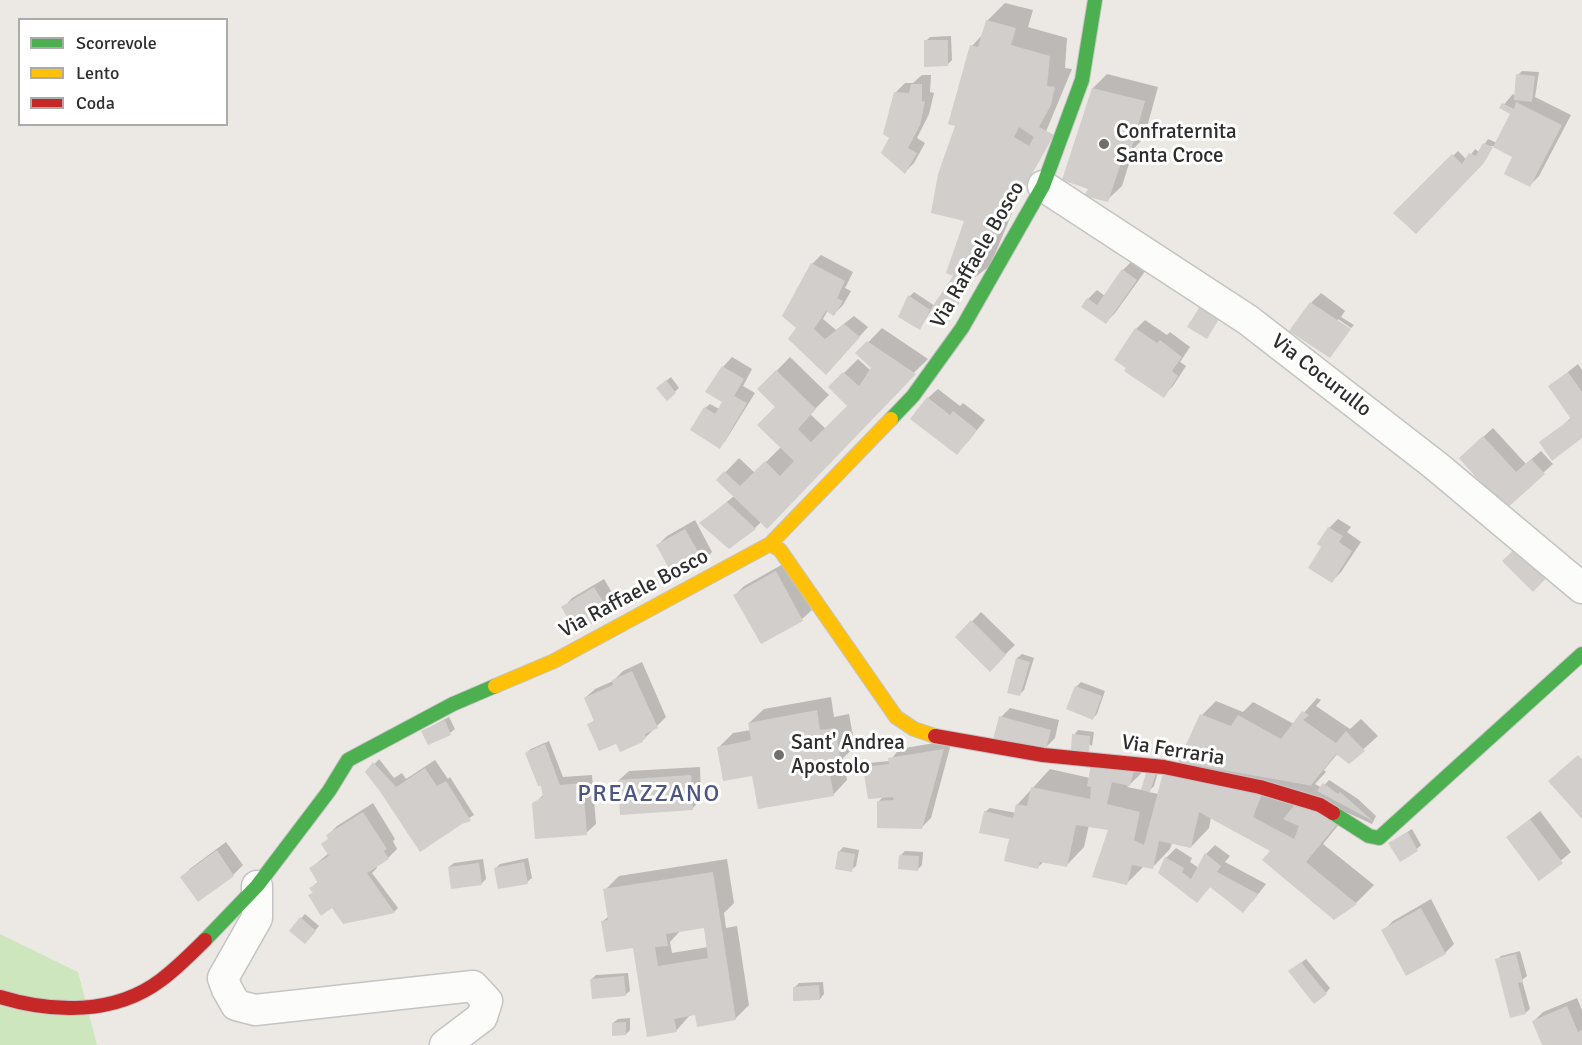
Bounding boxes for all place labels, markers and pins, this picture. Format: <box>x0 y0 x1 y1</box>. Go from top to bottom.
place label: Confraternita Santa Croce <box>1116 119 1237 169</box>
marker: Confraternita Santa Croce <box>1097 137 1111 151</box>
place label: Sant' Andrea Apostolo <box>791 730 905 780</box>
marker: Sant' Andrea Apostolo <box>772 748 786 762</box>

